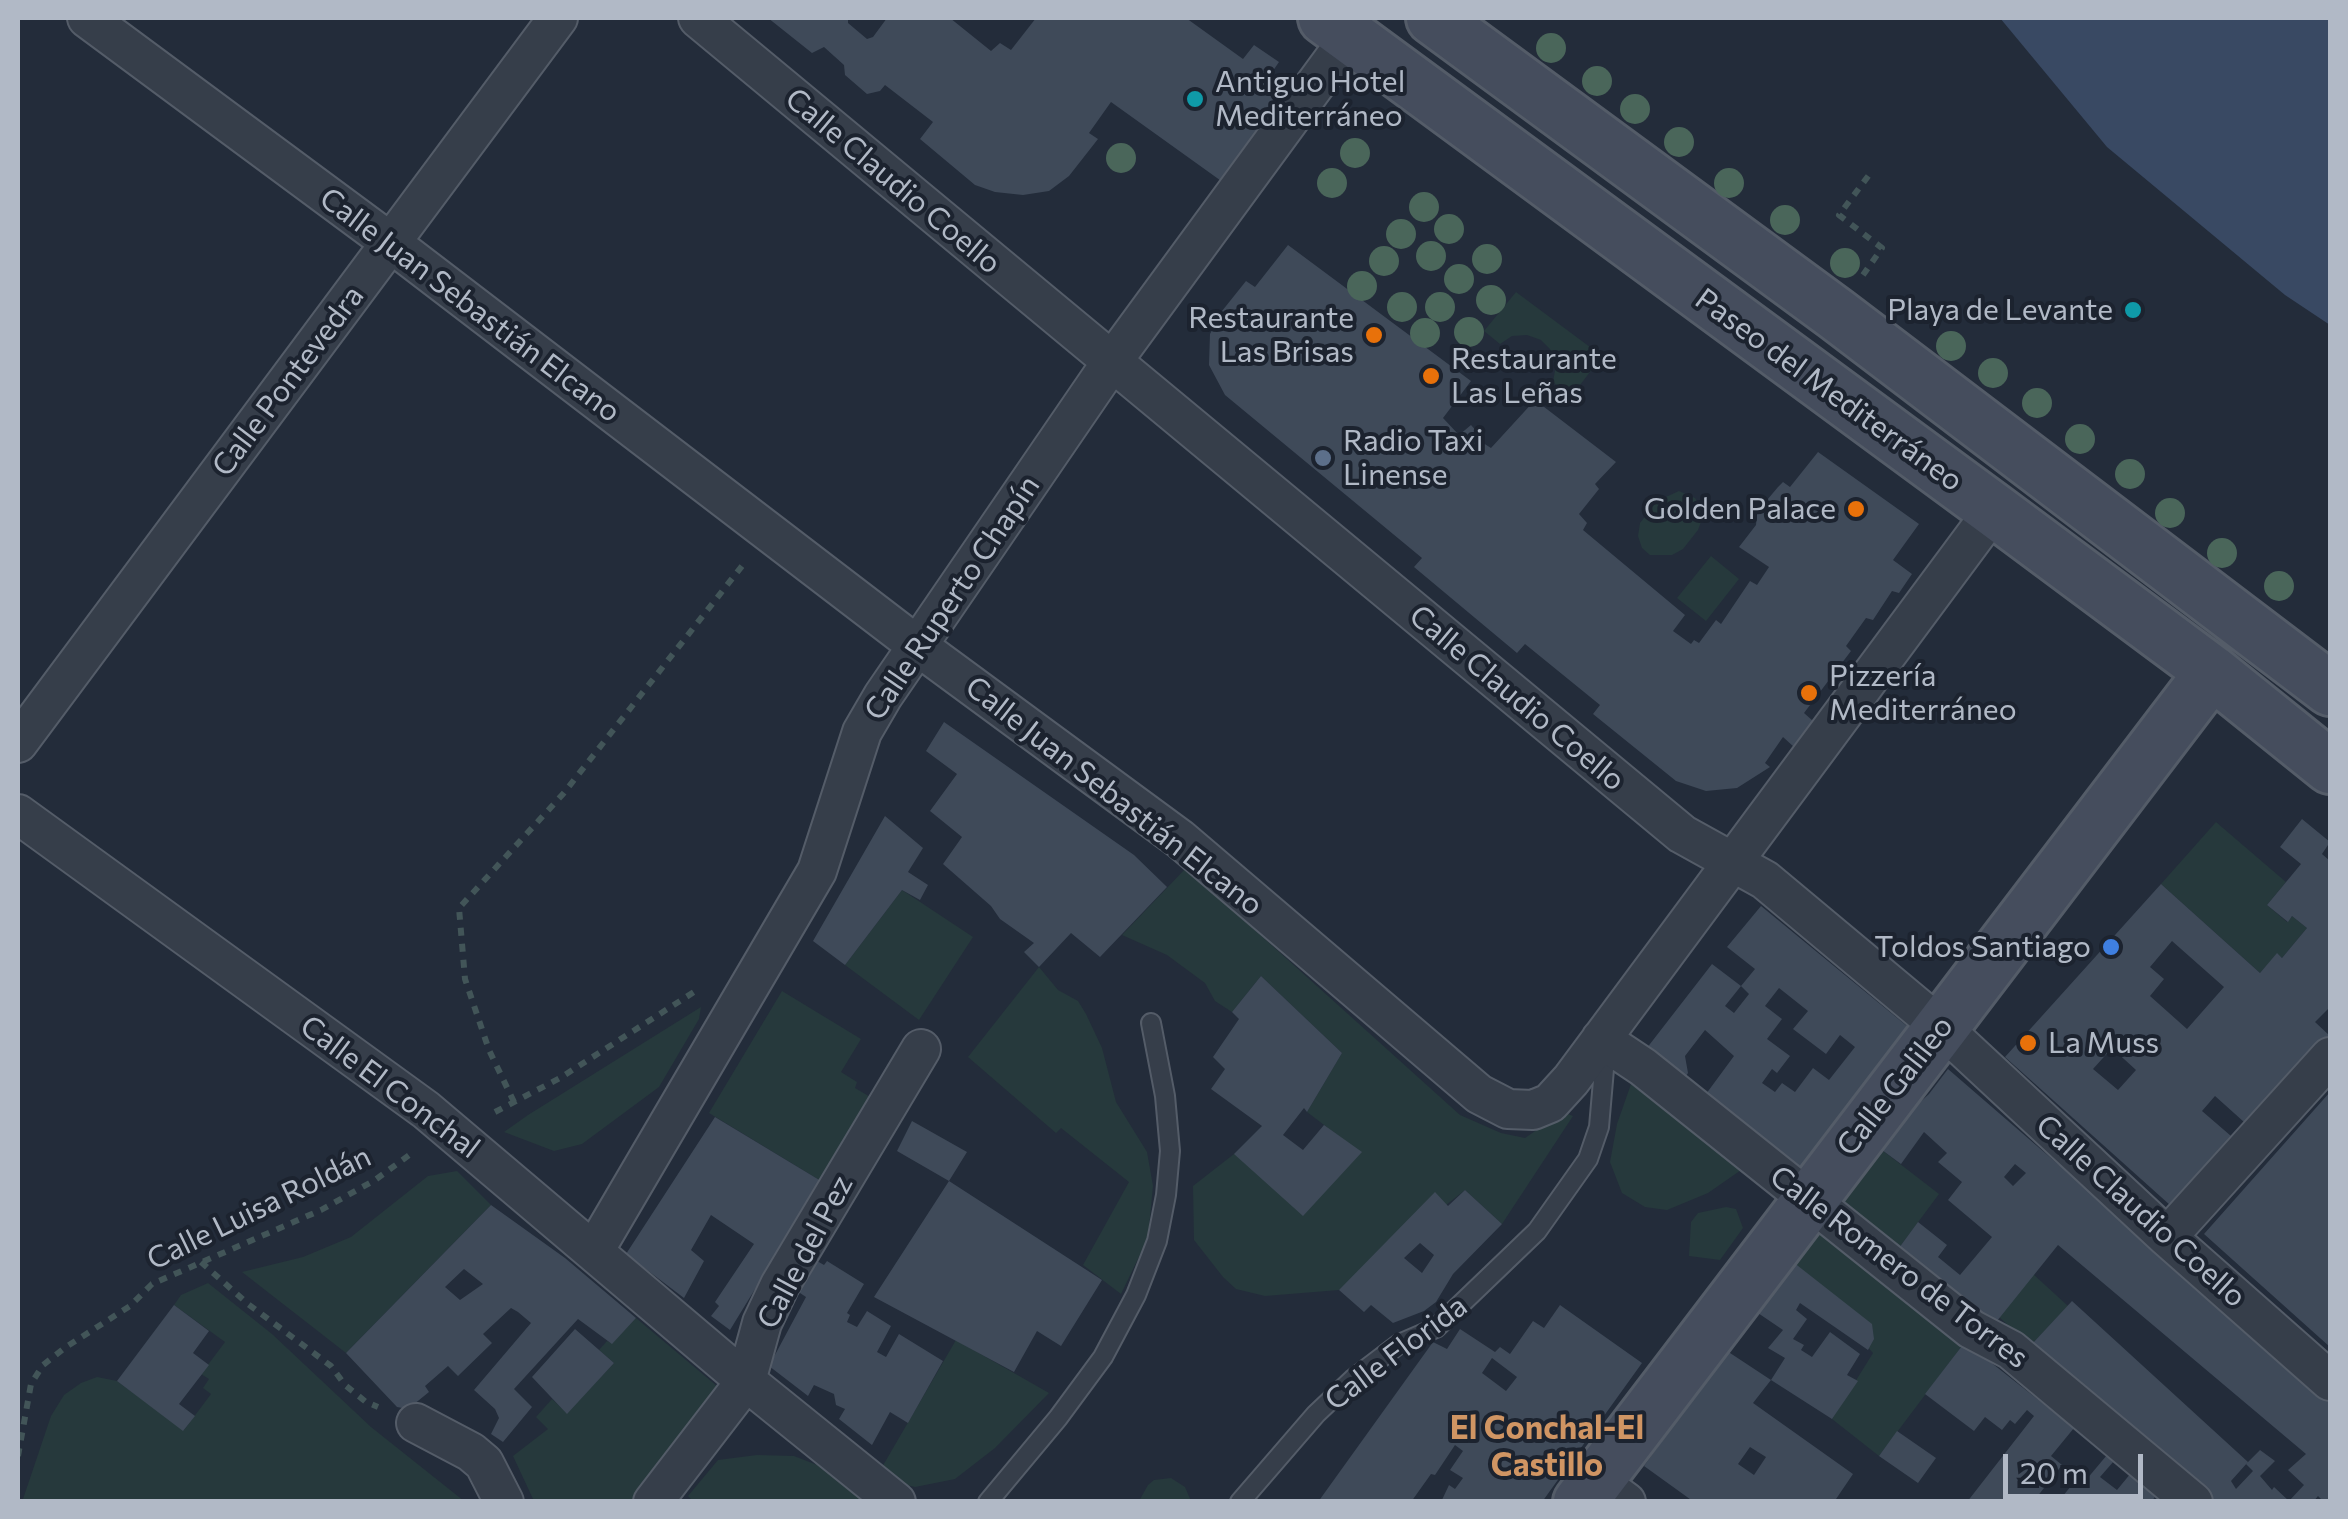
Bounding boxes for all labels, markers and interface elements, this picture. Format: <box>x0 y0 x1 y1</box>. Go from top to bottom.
place label: Antiguo Hotel Mediterráneo <box>1215 64 1405 134</box>
street label: Calle Claudio Coello <box>778 80 1008 282</box>
marker: Antiguo Hotel Mediterráneo <box>1184 88 1206 110</box>
street label: Calle Juan Sebastián Elcano <box>313 180 627 430</box>
street label: Calle Pontevedra <box>205 279 371 483</box>
street label: Paseo del Mediterráneo <box>1688 281 1970 499</box>
place label: Playa de Levante <box>1887 292 2113 328</box>
marker: Playa de Levante <box>2122 299 2144 321</box>
place label: Restaurante Las Brisas <box>1188 300 1354 370</box>
marker: Restaurante Las Brisas <box>1363 324 1385 346</box>
place label: Restaurante Las Leñas <box>1451 341 1617 412</box>
marker: Restaurante Las Leñas <box>1420 365 1442 387</box>
place label: Radio Taxi Linense <box>1343 423 1483 494</box>
marker: Radio Taxi Linense <box>1312 447 1334 469</box>
street label: Calle Ruperto Chapín <box>857 469 1047 727</box>
place label: Golden Palace <box>1644 491 1836 527</box>
marker: Golden Palace <box>1845 498 1867 520</box>
street label: Calle Claudio Coello <box>1402 597 1632 799</box>
place label: Pizzería Mediterráneo <box>1829 658 2017 728</box>
street label: Calle Juan Sebastián Elcano <box>958 669 1270 923</box>
marker: Pizzería Mediterráneo <box>1798 682 1820 704</box>
place label: Toldos Santiago <box>1874 929 2091 965</box>
marker: Toldos Santiago <box>2100 936 2122 958</box>
street label: Calle El Conchal <box>293 1008 487 1166</box>
street label: Calle Galileo <box>1829 1009 1961 1163</box>
place label: La Muss <box>2048 1025 2159 1061</box>
marker: La Muss <box>2017 1032 2039 1054</box>
street label: Calle Claudio Coello <box>2029 1107 2253 1315</box>
street label: Calle Luisa Roldán <box>141 1138 377 1278</box>
street label: Calle Romero de Torres <box>1763 1158 2035 1376</box>
street label: Calle del Pez <box>750 1169 860 1335</box>
street label: Calle Florida <box>1318 1288 1474 1418</box>
district label: El Conchal-El Castillo <box>1450 1409 1644 1484</box>
scale bar <box>2008 1434 2148 1496</box>
text: 20 m <box>2020 1453 2088 1490</box>

